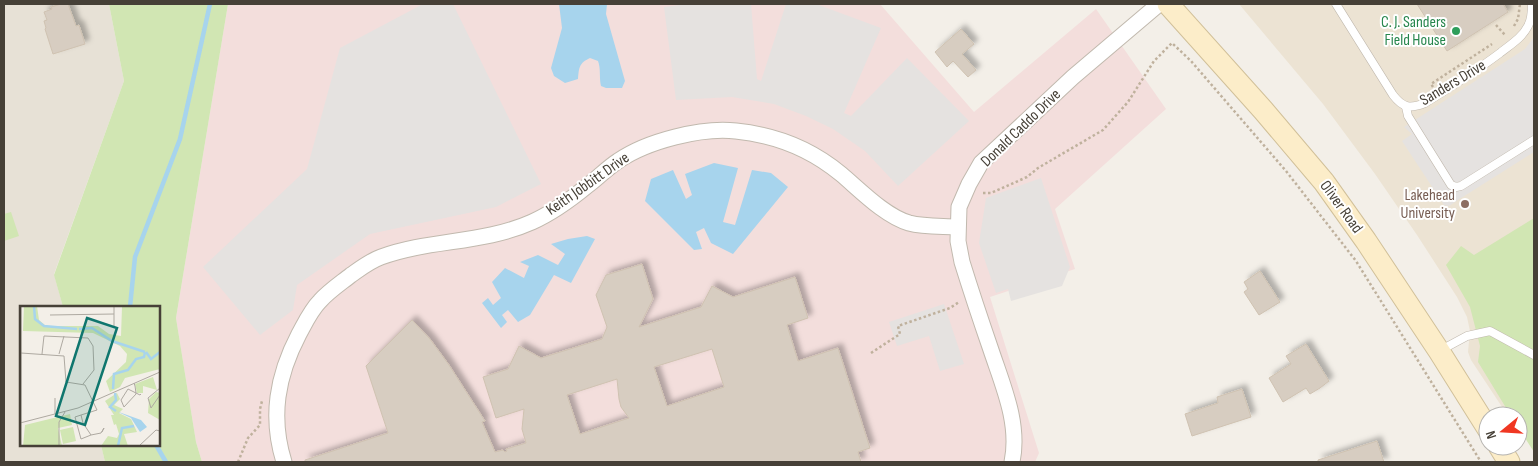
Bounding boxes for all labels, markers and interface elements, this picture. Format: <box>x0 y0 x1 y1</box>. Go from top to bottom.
place label: C. J. Sanders Field House <box>1381 13 1446 50</box>
marker: C. J. Sanders Field House <box>1450 25 1462 37</box>
street label: Sanders Drive <box>1417 56 1489 110</box>
street label: Donald Caddo Drive <box>977 85 1065 171</box>
street label: Keith Jobbitt Drive <box>543 148 633 220</box>
street label: Oliver Road <box>1316 177 1366 237</box>
place label: Lakehead University <box>1401 186 1455 223</box>
marker: Lakehead University <box>1459 198 1471 210</box>
inset map <box>20 306 160 446</box>
north arrow <box>1478 406 1528 456</box>
text: N <box>1482 429 1500 441</box>

